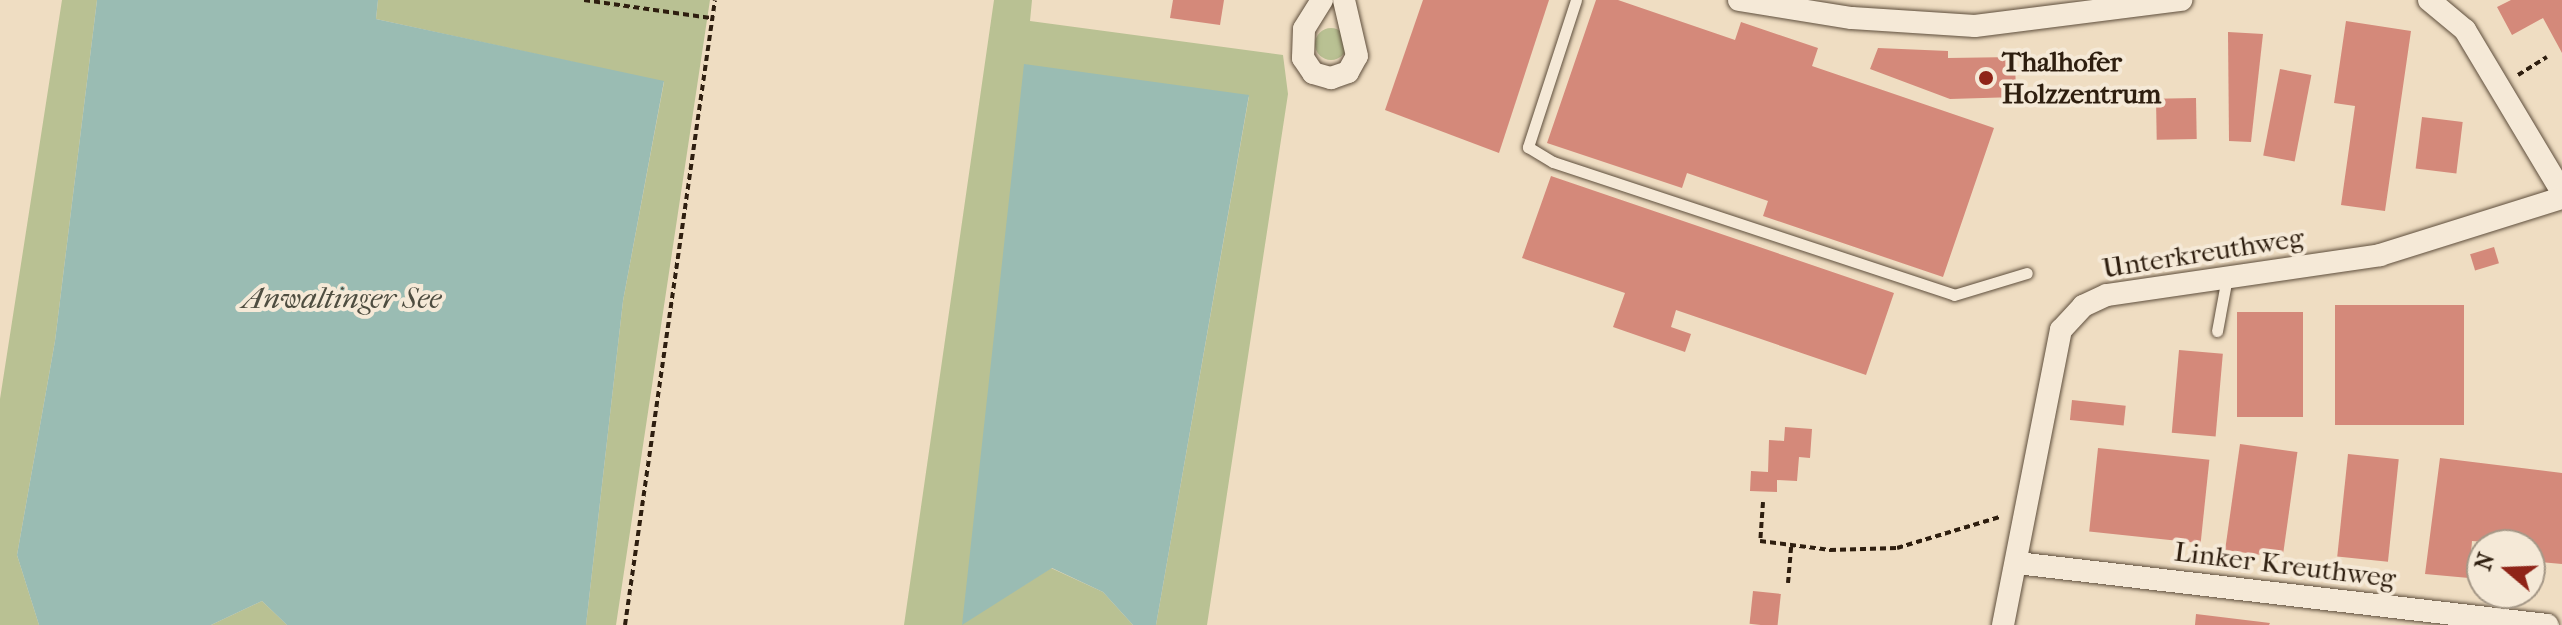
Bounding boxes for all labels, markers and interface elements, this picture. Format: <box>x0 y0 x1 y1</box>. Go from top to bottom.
place label: Thalhofer Holzzentrum <box>2002 45 2161 111</box>
marker: Thalhofer Holzzentrum <box>1977 69 1995 87</box>
street label: Unterkreuthweg <box>2100 220 2306 286</box>
water label: Anwaltinger See <box>243 281 441 317</box>
north arrow <box>2466 529 2546 609</box>
street label: Linker Kreuthweg <box>2172 535 2398 595</box>
text: N <box>2470 550 2500 574</box>

